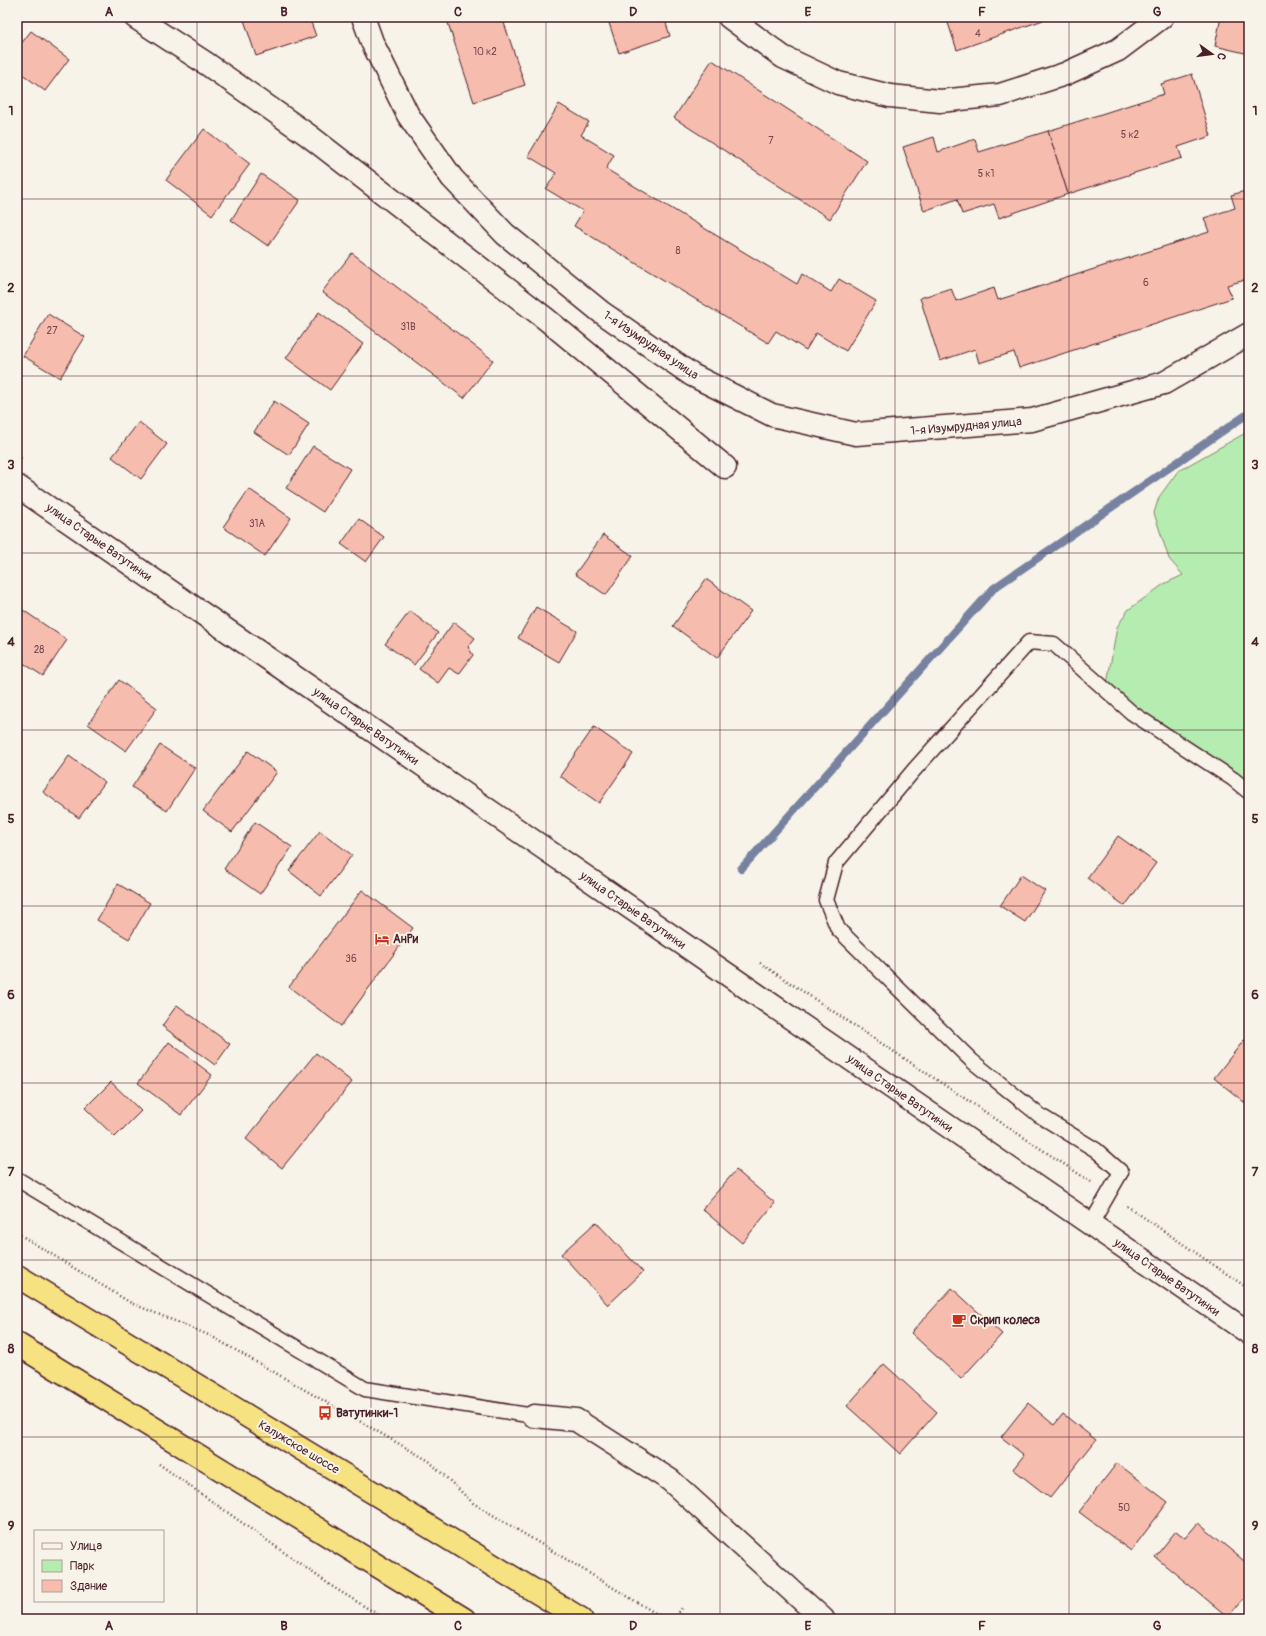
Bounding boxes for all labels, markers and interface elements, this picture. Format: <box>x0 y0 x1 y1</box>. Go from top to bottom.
text: A <box>105 4 114 20</box>
text: B <box>280 4 288 20</box>
text: C <box>454 4 462 20</box>
text: D <box>629 4 637 20</box>
text: E <box>805 4 812 20</box>
text: F <box>978 4 986 20</box>
text: G <box>1153 4 1162 20</box>
house number: 4 <box>975 28 981 40</box>
north arrow <box>1192 34 1232 74</box>
house number: 10 к2 <box>473 46 497 58</box>
text: С <box>1214 51 1228 61</box>
text: 1 <box>8 103 14 119</box>
text: 1 <box>1252 103 1258 119</box>
house number: 5 к2 <box>1121 129 1140 141</box>
house number: 7 <box>768 135 774 147</box>
house number: 5 к1 <box>978 168 994 180</box>
house number: 8 <box>675 245 681 257</box>
house number: 6 <box>1143 277 1149 289</box>
text: 2 <box>7 280 15 296</box>
text: 2 <box>1251 280 1259 296</box>
street label: 1-я Изумрудная улица <box>600 308 702 383</box>
house number: 31В <box>400 321 416 333</box>
house number: 27 <box>47 325 58 337</box>
street label: 1-я Изумрудная улица <box>910 414 1023 439</box>
text: 3 <box>7 457 15 473</box>
text: 3 <box>1251 457 1259 473</box>
street label: улица Старые Ватутинки <box>42 500 155 585</box>
house number: 31А <box>249 518 265 530</box>
text: 4 <box>7 634 15 650</box>
text: 4 <box>1251 634 1259 650</box>
house number: 28 <box>34 644 44 656</box>
street label: улица Старые Ватутинки <box>309 684 422 769</box>
text: 5 <box>7 811 15 827</box>
text: 5 <box>1251 811 1259 827</box>
street label: улица Старые Ватутинки <box>576 868 689 953</box>
hotel icon: АнРи <box>374 931 390 947</box>
place label: АнРи <box>393 932 419 947</box>
house number: 36 <box>345 953 357 965</box>
text: 6 <box>7 987 15 1003</box>
text: 6 <box>1251 987 1259 1003</box>
street label: улица Старые Ватутинки <box>843 1051 956 1136</box>
text: 7 <box>8 1164 15 1180</box>
text: 7 <box>1252 1164 1259 1180</box>
street label: улица Старые Ватутинки <box>1110 1235 1223 1320</box>
cafe icon: Скрип колеса <box>951 1312 967 1328</box>
place label: Скрип колеса <box>970 1313 1040 1328</box>
text: 8 <box>8 1341 15 1357</box>
text: 8 <box>1252 1341 1259 1357</box>
bus stop icon: Ватутинки-1 <box>317 1405 333 1421</box>
place label: Ватутинки-1 <box>336 1406 398 1421</box>
street label: Калужское шоссе <box>255 1417 342 1478</box>
house number: 50 <box>1118 1502 1130 1514</box>
text: 9 <box>8 1518 15 1534</box>
text: 9 <box>1252 1518 1259 1534</box>
legend <box>34 1530 164 1602</box>
text: Улица <box>70 1539 102 1554</box>
text: Парк <box>70 1559 95 1574</box>
text: Здание <box>70 1579 107 1594</box>
text: A <box>105 1618 114 1634</box>
text: B <box>280 1618 288 1634</box>
text: C <box>454 1618 462 1634</box>
text: D <box>629 1618 637 1634</box>
text: E <box>805 1618 812 1634</box>
text: F <box>978 1618 986 1634</box>
text: G <box>1153 1618 1162 1634</box>

